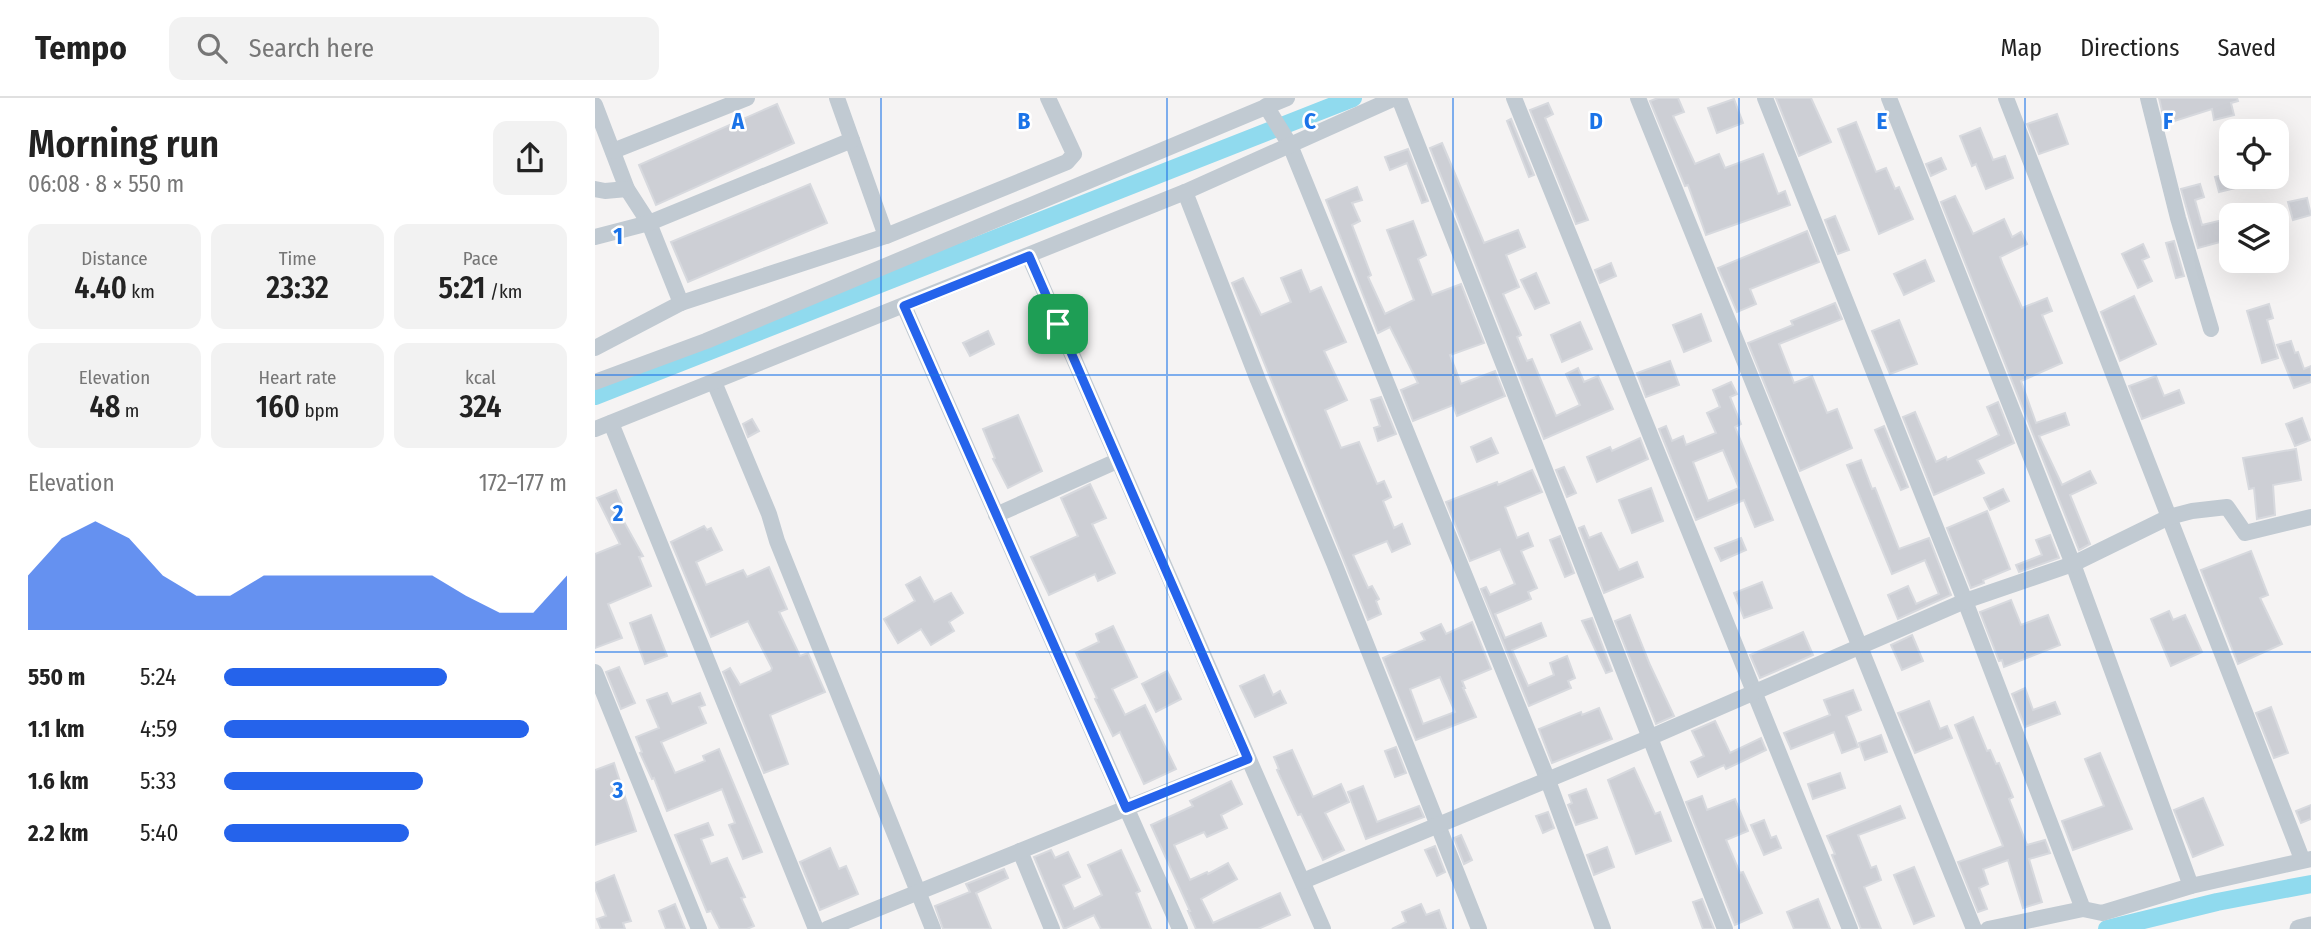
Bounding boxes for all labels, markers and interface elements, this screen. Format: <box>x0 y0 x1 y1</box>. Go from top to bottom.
search box <box>169 17 659 80</box>
text: Tempo <box>35 28 127 68</box>
icon: search <box>193 29 231 67</box>
text: Search here <box>249 33 374 64</box>
text: Map <box>2001 34 2042 62</box>
text: Directions <box>2080 34 2179 62</box>
text: Saved <box>2217 34 2276 62</box>
text: A <box>731 107 745 135</box>
text: B <box>1018 107 1031 135</box>
text: C <box>1304 107 1316 135</box>
text: D <box>1589 107 1603 135</box>
text: E <box>1877 107 1888 135</box>
text: F <box>2163 107 2173 135</box>
map controls <box>2219 119 2289 273</box>
button: locate <box>2219 119 2289 189</box>
text: Morning run <box>28 121 219 167</box>
button: share <box>493 121 567 195</box>
text: 06:08 · 8 × 550 m <box>28 170 184 198</box>
button: layers <box>2219 203 2289 273</box>
text: 1 <box>613 222 623 250</box>
text: Distance <box>81 247 148 270</box>
text: Time <box>279 247 316 270</box>
text: Pace <box>463 247 498 270</box>
text: 4.40 <box>74 270 127 306</box>
text: 23:32 <box>266 270 329 306</box>
text: 5:21 <box>439 270 486 306</box>
text: km <box>127 280 155 303</box>
text: /km <box>486 280 522 303</box>
pin <box>1028 294 1088 354</box>
icon: arrive <box>1039 305 1077 343</box>
text: Elevation <box>79 366 150 389</box>
text: Heart rate <box>258 366 337 389</box>
text: kcal <box>465 366 496 389</box>
text: 48 <box>90 389 120 425</box>
text: 160 <box>256 389 300 425</box>
text: 324 <box>459 389 502 425</box>
text: m <box>120 399 139 422</box>
text: bpm <box>300 399 339 422</box>
text: Elevation <box>28 469 115 497</box>
text: 172–177 m <box>479 469 567 497</box>
text: 2 <box>612 499 624 527</box>
text: 550 m <box>28 663 85 691</box>
text: 5:24 <box>140 663 176 691</box>
text: 1.1 km <box>28 715 84 743</box>
text: 4:59 <box>140 715 178 743</box>
text: 1.6 km <box>28 767 89 795</box>
text: 5:33 <box>140 767 176 795</box>
text: 3 <box>612 776 624 804</box>
text: 2.2 km <box>28 819 89 847</box>
text: 5:40 <box>140 819 178 847</box>

